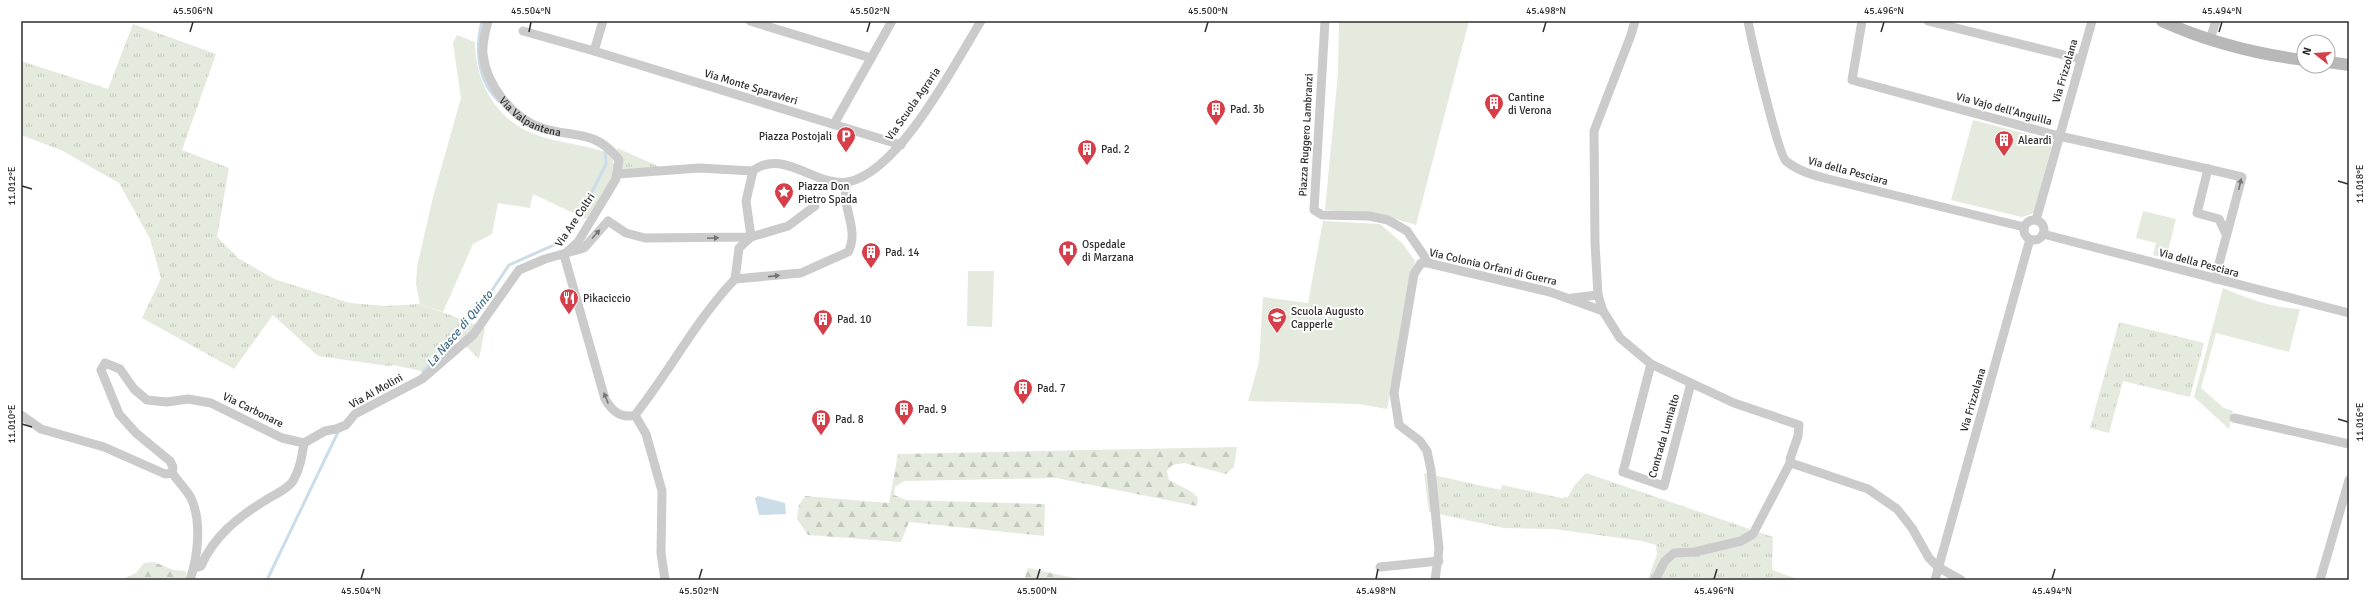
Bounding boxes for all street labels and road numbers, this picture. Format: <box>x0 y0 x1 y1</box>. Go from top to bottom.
street label: Via Frizzolana <box>2050 37 2080 104</box>
street label: Via Scuola Agraria <box>883 65 943 143</box>
street label: Via Monte Sparavieri <box>703 67 799 107</box>
street label: Piazza Ruggero Lambranzi <box>1296 73 1316 197</box>
street label: Via Vajo dell'Anguilla <box>1954 90 2054 128</box>
street label: Via Valpantena <box>497 94 562 139</box>
street label: Via della Pesciara <box>1806 154 1890 188</box>
street label: Via Are Coltri <box>552 191 598 249</box>
street label: Via Colonia Orfani di Guerra <box>1428 246 1559 288</box>
street label: Via della Pesciara <box>2157 246 2241 280</box>
street label: Via Frizzolana <box>1958 366 1988 433</box>
street label: Via Ai Molini <box>347 371 405 411</box>
street label: Via Carbonare <box>221 390 285 430</box>
street label: Contrada Lumialto <box>1646 392 1682 480</box>

